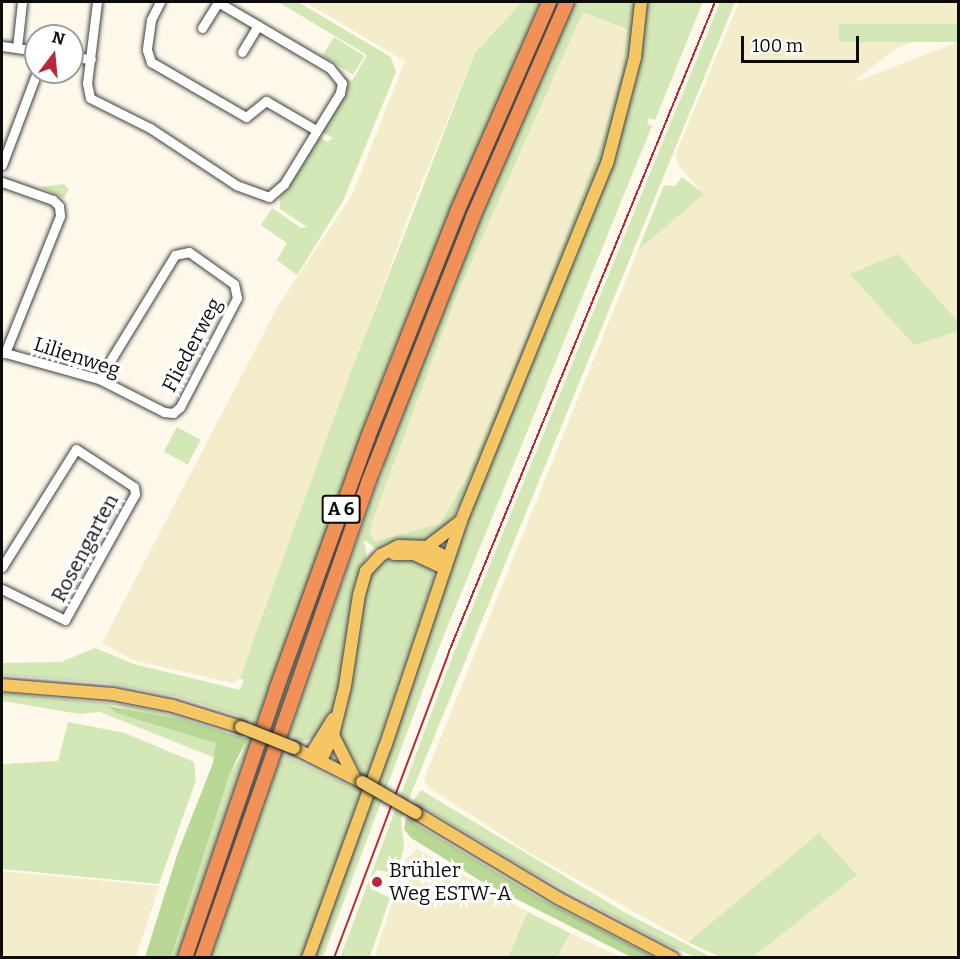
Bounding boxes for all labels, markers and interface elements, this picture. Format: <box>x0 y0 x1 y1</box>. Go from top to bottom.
north arrow <box>24 24 84 84</box>
scale bar <box>744 24 862 62</box>
text: N <box>50 27 67 49</box>
text: 100 m <box>752 35 803 57</box>
street label: Fliederweg <box>157 294 227 396</box>
street label: Lilienweg <box>31 332 123 382</box>
street label: Rosengarten <box>47 490 123 606</box>
road number: A 6 <box>322 494 360 524</box>
place label: Brühler Weg ESTW-A <box>389 858 511 905</box>
marker: Brühler Weg ESTW-A <box>370 875 384 889</box>

